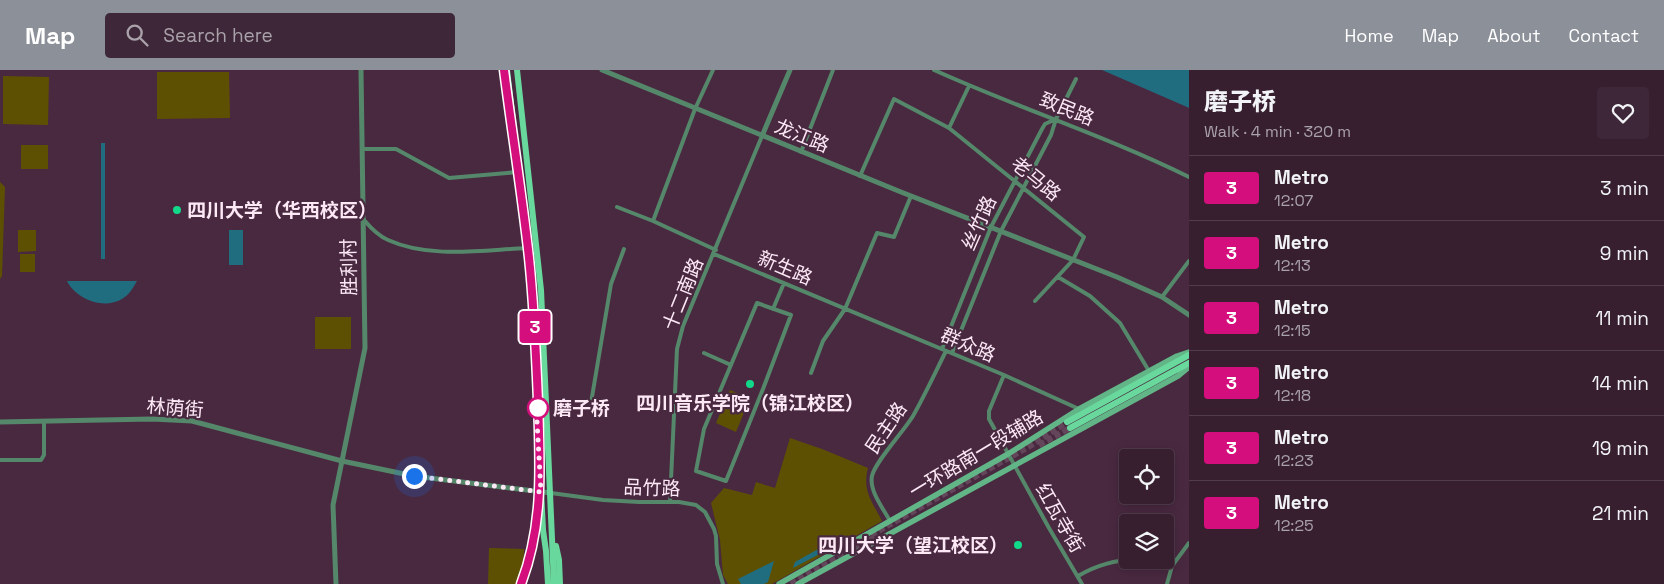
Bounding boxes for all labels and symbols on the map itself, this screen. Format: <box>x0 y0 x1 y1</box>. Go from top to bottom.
street label: 致民路 <box>1036 87 1098 131</box>
street label: 龙江路 <box>771 114 833 158</box>
street label: 老马路 <box>1006 151 1066 207</box>
street label: 丝竹路 <box>956 192 1002 254</box>
place label: 四川大学（华西校区） <box>187 198 377 223</box>
marker: 四川大学（华西校区） <box>171 204 183 216</box>
street label: 胜利村 <box>336 238 362 296</box>
street label: 新生路 <box>754 245 816 291</box>
street label: 十二南路 <box>657 254 709 334</box>
line badge: 3 <box>519 311 551 343</box>
street label: 群众路 <box>937 322 999 368</box>
marker: 四川音乐学院（锦江校区） <box>744 378 756 390</box>
place label: 四川音乐学院（锦江校区） <box>636 391 864 416</box>
street label: 林荫街 <box>146 393 204 423</box>
place label: 磨子桥 <box>553 396 610 421</box>
marker: 磨子桥 <box>527 397 549 419</box>
street label: 民主路 <box>860 397 912 459</box>
street label: 一环路南一段辅路 <box>904 404 1048 504</box>
your location <box>402 464 427 489</box>
street label: 品竹路 <box>623 475 681 501</box>
street label: 红瓦寺街 <box>1030 479 1090 557</box>
place label: 四川大学（望江校区） <box>818 533 1008 558</box>
marker: 四川大学（望江校区） <box>1012 539 1024 551</box>

